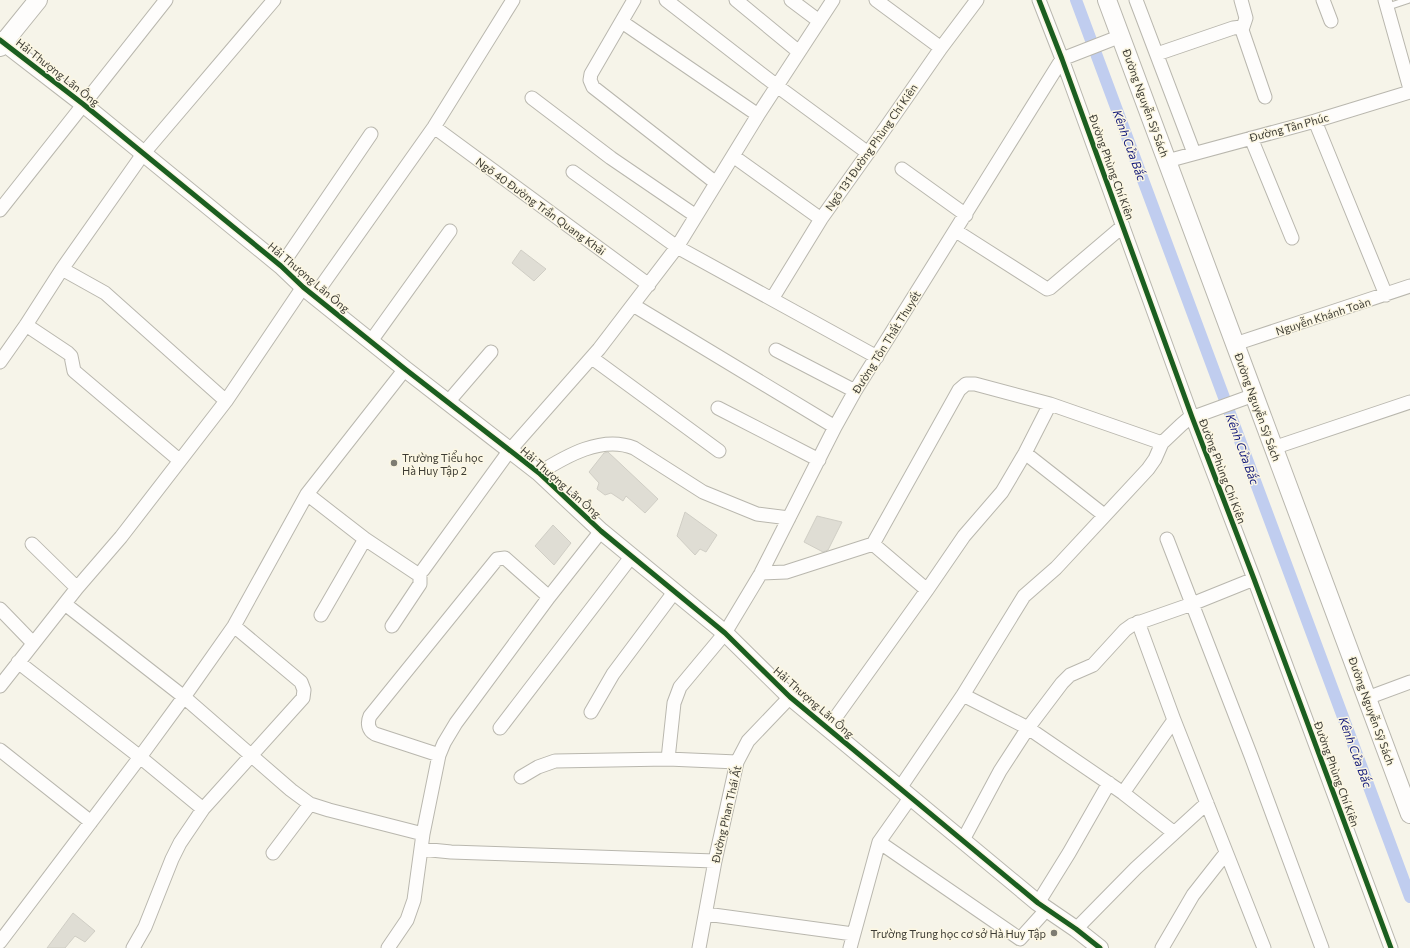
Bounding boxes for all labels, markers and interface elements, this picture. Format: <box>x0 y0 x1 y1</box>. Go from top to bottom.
street label: Hải Thượng Lãn Ông <box>14 35 103 109</box>
street label: Đường Nguyễn Sỹ Sách <box>1120 46 1173 159</box>
street label: Ngõ 131 Đường Phùng Chí Kiên <box>822 81 920 213</box>
water label: Kênh Cửa Bắc <box>1111 108 1149 182</box>
street label: Đường Tân Phúc <box>1247 110 1330 144</box>
street label: Đường Phùng Chí Kiên <box>1087 112 1137 221</box>
street label: Ngõ 40 Đường Trần Quang Khải <box>474 155 609 258</box>
street label: Hải Thượng Lãn Ông <box>266 238 353 315</box>
street label: Đường Tôn Thất Thuyết <box>849 288 923 397</box>
street label: Nguyễn Khánh Toàn <box>1274 294 1372 337</box>
street label: Đường Nguyễn Sỹ Sách <box>1232 350 1285 463</box>
water label: Kênh Cửa Bắc <box>1224 412 1262 486</box>
street label: Đường Phùng Chí Kiên <box>1197 416 1249 525</box>
street label: Hải Thượng Lãn Ông <box>518 443 605 520</box>
place label: Trường Tiểu học Hà Huy Tập 2 <box>402 450 483 477</box>
marker: Trường Tiểu học Hà Huy Tập 2 <box>389 458 399 468</box>
street label: Đường Nguyễn Sỹ Sách <box>1346 654 1399 767</box>
street label: Hải Thượng Lãn Ông <box>771 663 858 740</box>
water label: Kênh Cửa Bắc <box>1337 715 1375 789</box>
street label: Đường Phùng Chí Kiên <box>1312 719 1362 828</box>
street label: Đường Phan Thái Ất <box>706 763 744 865</box>
place label: Trường Trung học cơ sở Hà Huy Tập <box>870 927 1046 940</box>
marker: Trường Trung học cơ sở Hà Huy Tập <box>1049 928 1059 938</box>

